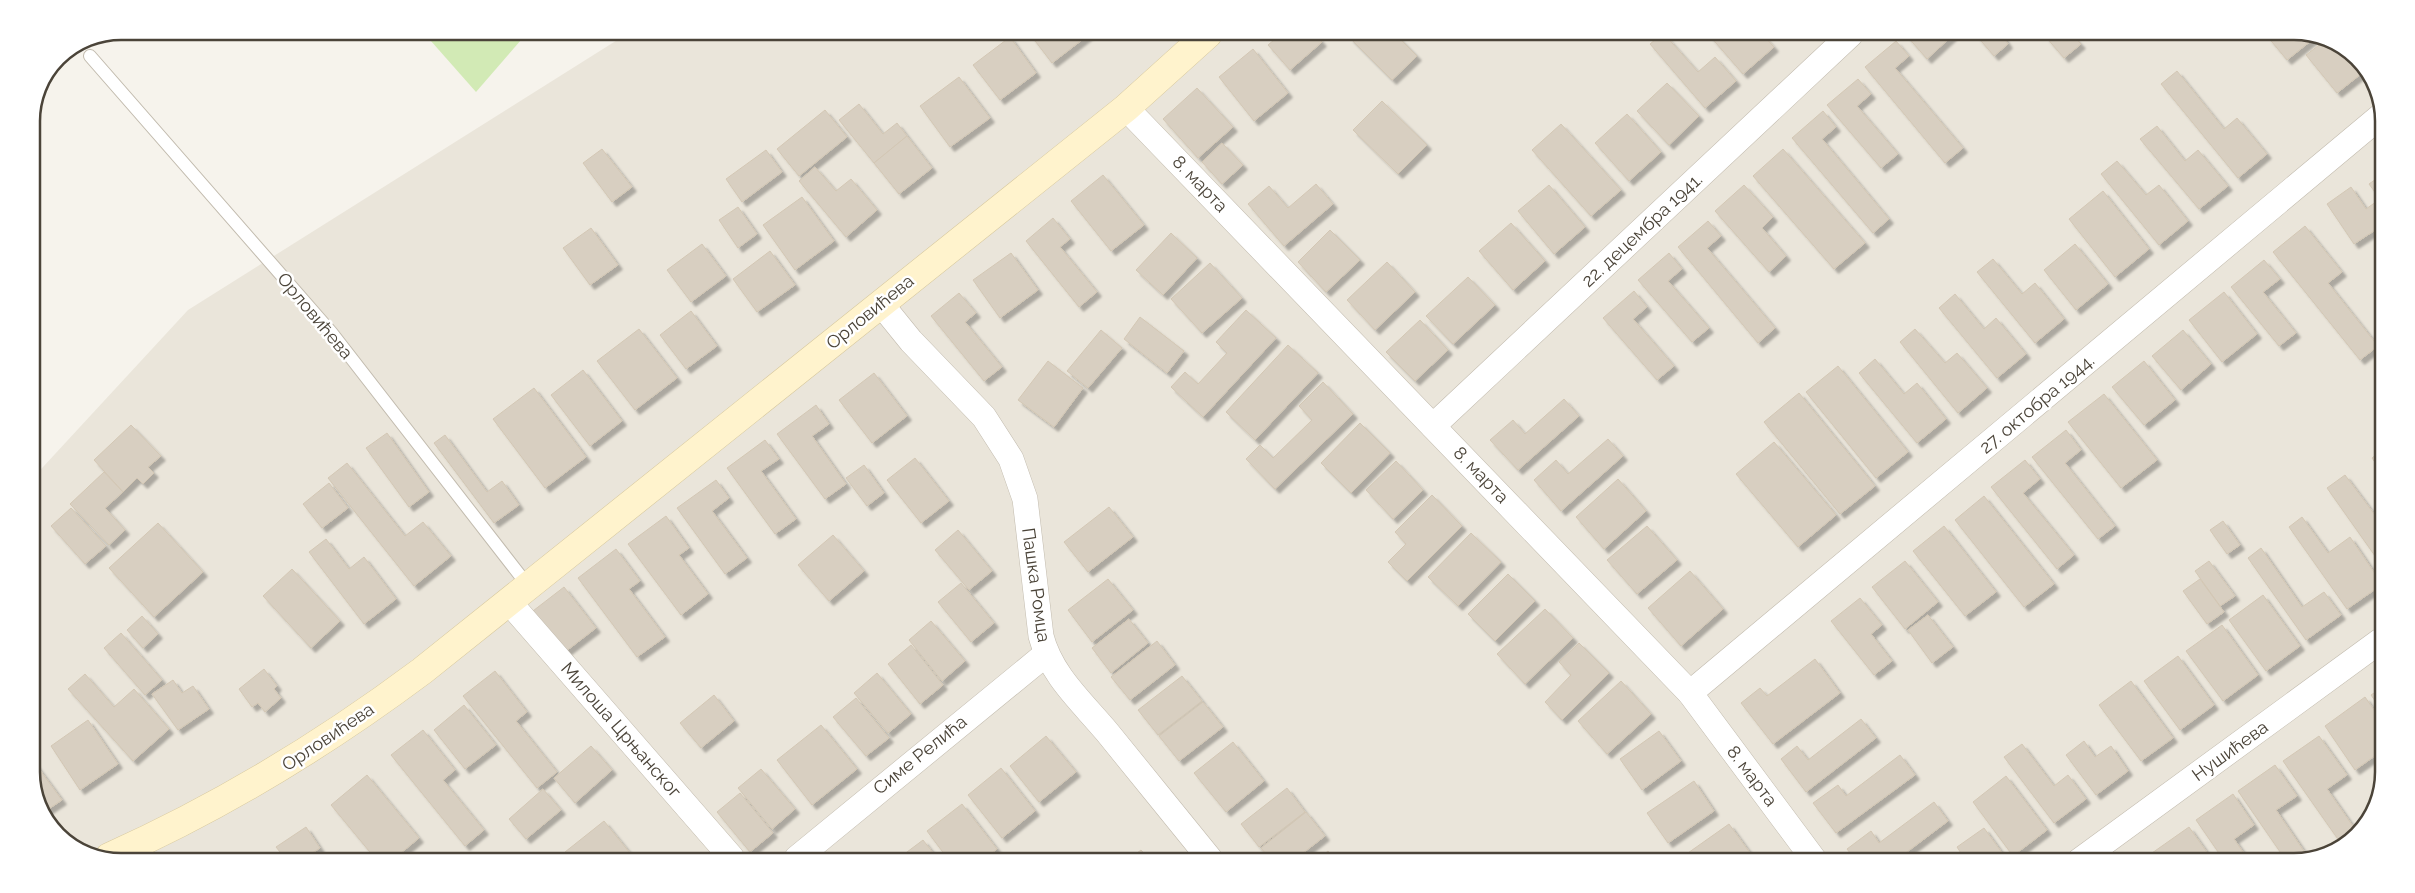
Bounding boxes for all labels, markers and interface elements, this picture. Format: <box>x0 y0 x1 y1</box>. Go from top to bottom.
street label: 8. марта <box>1168 151 1232 216</box>
street label: 22. децембра 1941. <box>1577 168 1706 291</box>
street label: Орловићева <box>273 268 358 363</box>
street label: Орловићева <box>822 270 918 353</box>
street label: 27. октобра 1944. <box>1975 350 2098 458</box>
street label: 8. марта <box>1449 442 1513 507</box>
street label: Пашка Ромца <box>1018 526 1055 644</box>
street label: Милоша Црњанског <box>557 658 686 802</box>
street label: Орловићева <box>278 698 378 775</box>
street label: Симе Релића <box>869 711 971 799</box>
street label: Нушићева <box>2188 716 2272 785</box>
street label: 8. марта <box>1723 741 1782 810</box>

